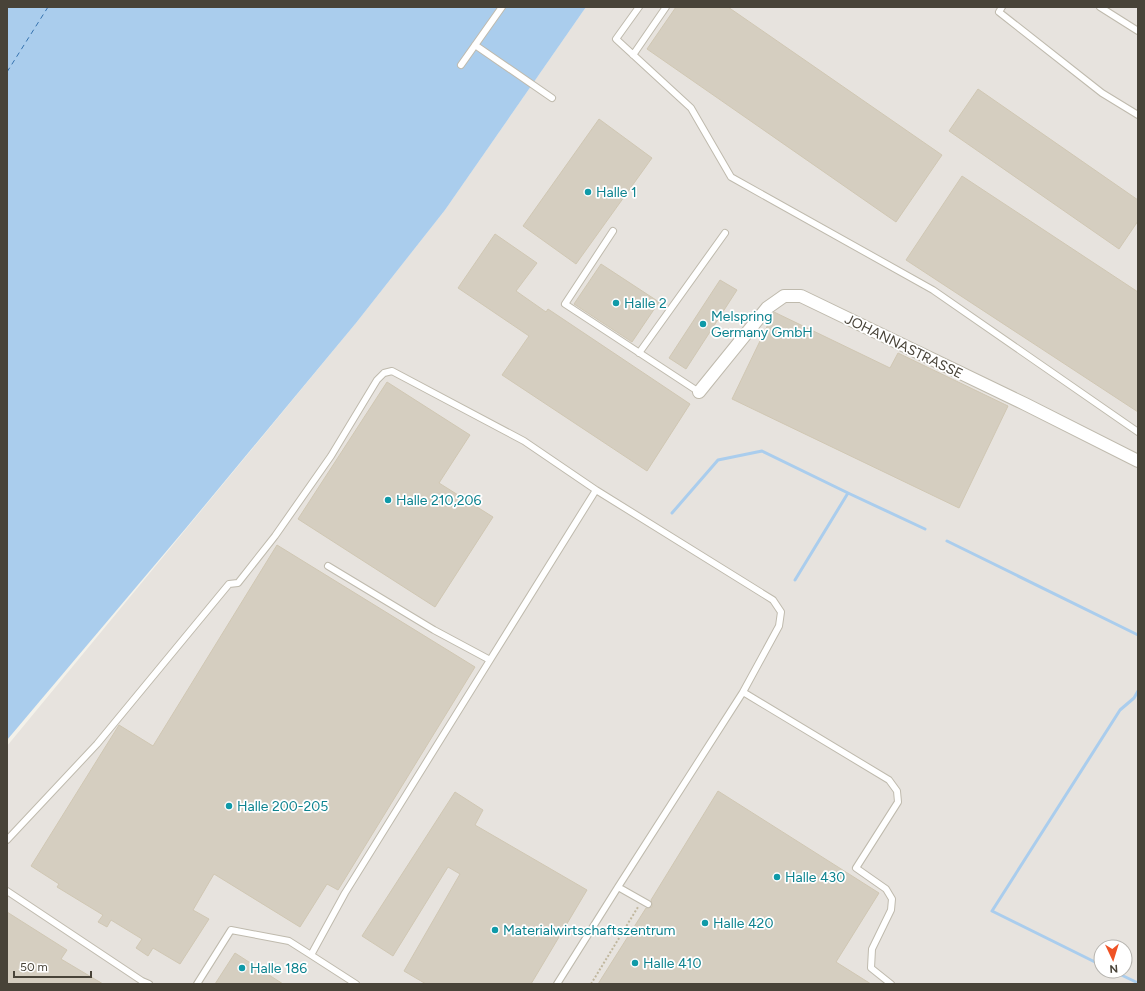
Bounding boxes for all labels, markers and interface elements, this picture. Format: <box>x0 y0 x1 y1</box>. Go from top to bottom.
place label: Halle 1 <box>596 184 637 201</box>
marker: Halle 1 <box>583 187 593 197</box>
place label: Halle 2 <box>624 295 667 312</box>
marker: Halle 2 <box>611 298 621 308</box>
place label: Melspring Germany GmbH <box>711 308 813 341</box>
street label: JOHANNASTRASSE <box>842 310 966 382</box>
marker: Melspring Germany GmbH <box>698 319 708 329</box>
place label: Halle 210,206 <box>396 492 481 509</box>
marker: Halle 210,206 <box>383 495 393 505</box>
place label: Halle 200-205 <box>237 798 328 815</box>
marker: Halle 200-205 <box>224 801 234 811</box>
place label: Halle 430 <box>785 869 845 886</box>
marker: Halle 430 <box>772 872 782 882</box>
place label: Halle 420 <box>713 915 773 932</box>
marker: Halle 420 <box>700 918 710 928</box>
place label: Materialwirtschaftszentrum <box>503 922 676 939</box>
marker: Materialwirtschaftszentrum <box>490 925 500 935</box>
north arrow <box>1093 939 1133 979</box>
scale bar <box>14 953 91 979</box>
place label: Halle 410 <box>643 955 701 972</box>
marker: Halle 410 <box>630 958 640 968</box>
text: 50 m <box>20 960 48 974</box>
place label: Halle 186 <box>250 960 307 977</box>
text: N <box>1109 962 1118 975</box>
marker: Halle 186 <box>237 963 247 973</box>

